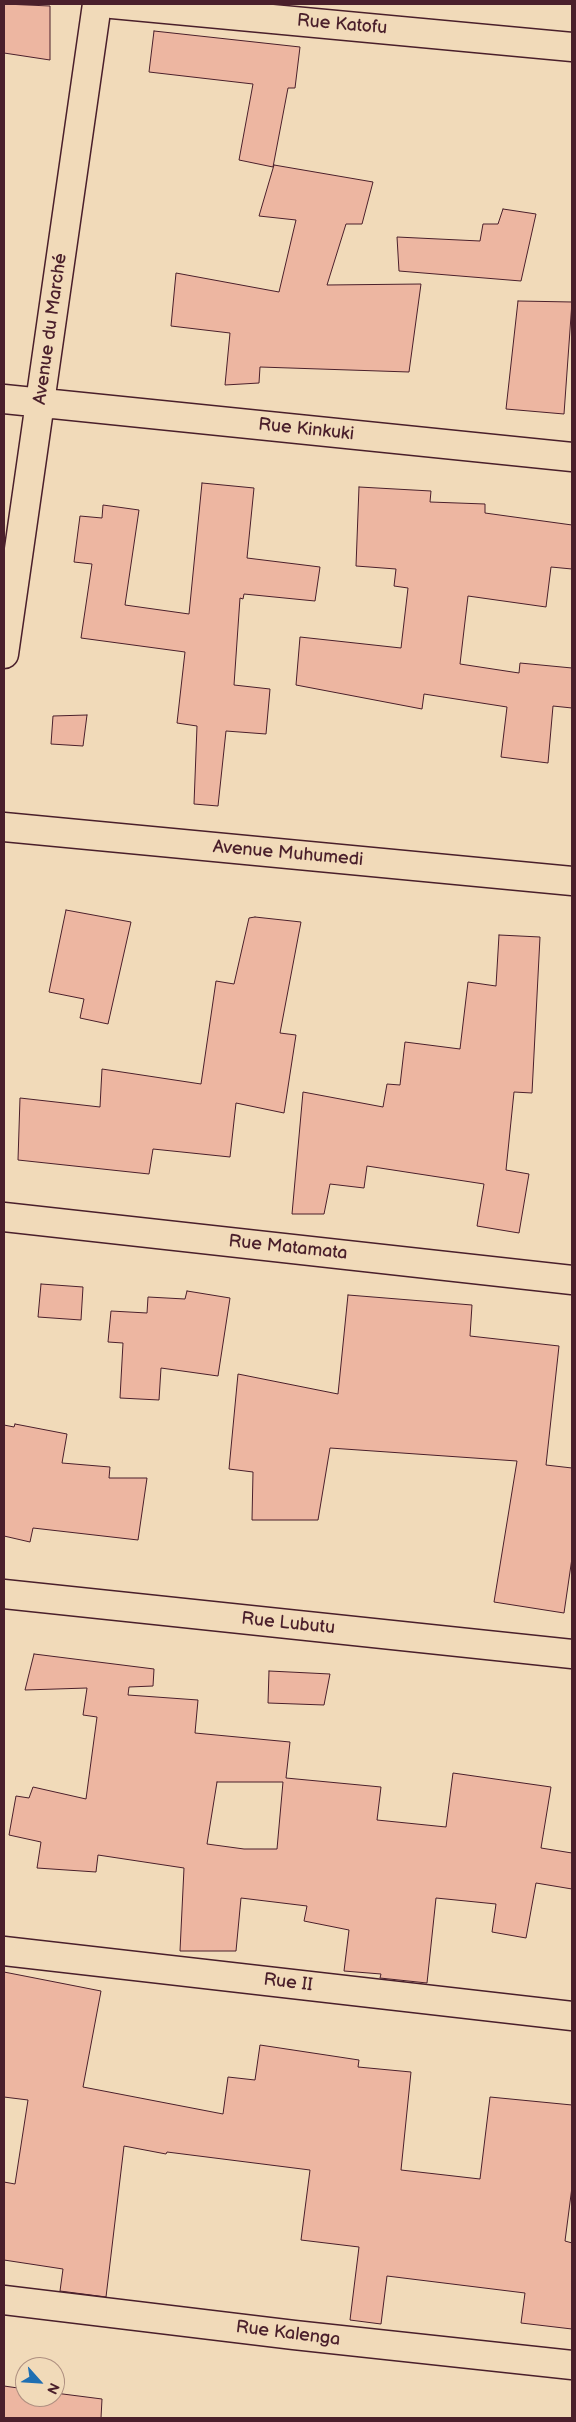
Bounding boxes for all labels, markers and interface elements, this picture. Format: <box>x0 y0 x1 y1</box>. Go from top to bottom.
street label: Rue Katofu <box>296 10 388 40</box>
street label: Avenue du Marché <box>30 252 72 406</box>
street label: Rue Kinkuki <box>257 414 355 446</box>
street label: Avenue Muhumedi <box>212 837 364 871</box>
street label: Rue Matamata <box>227 1231 349 1265</box>
street label: Rue Lubutu <box>240 1608 336 1640</box>
street label: Rue II <box>262 1969 314 1997</box>
street label: Rue Kalenga <box>234 2317 342 2351</box>
north arrow <box>15 2357 65 2407</box>
text: N <box>43 2380 63 2397</box>

